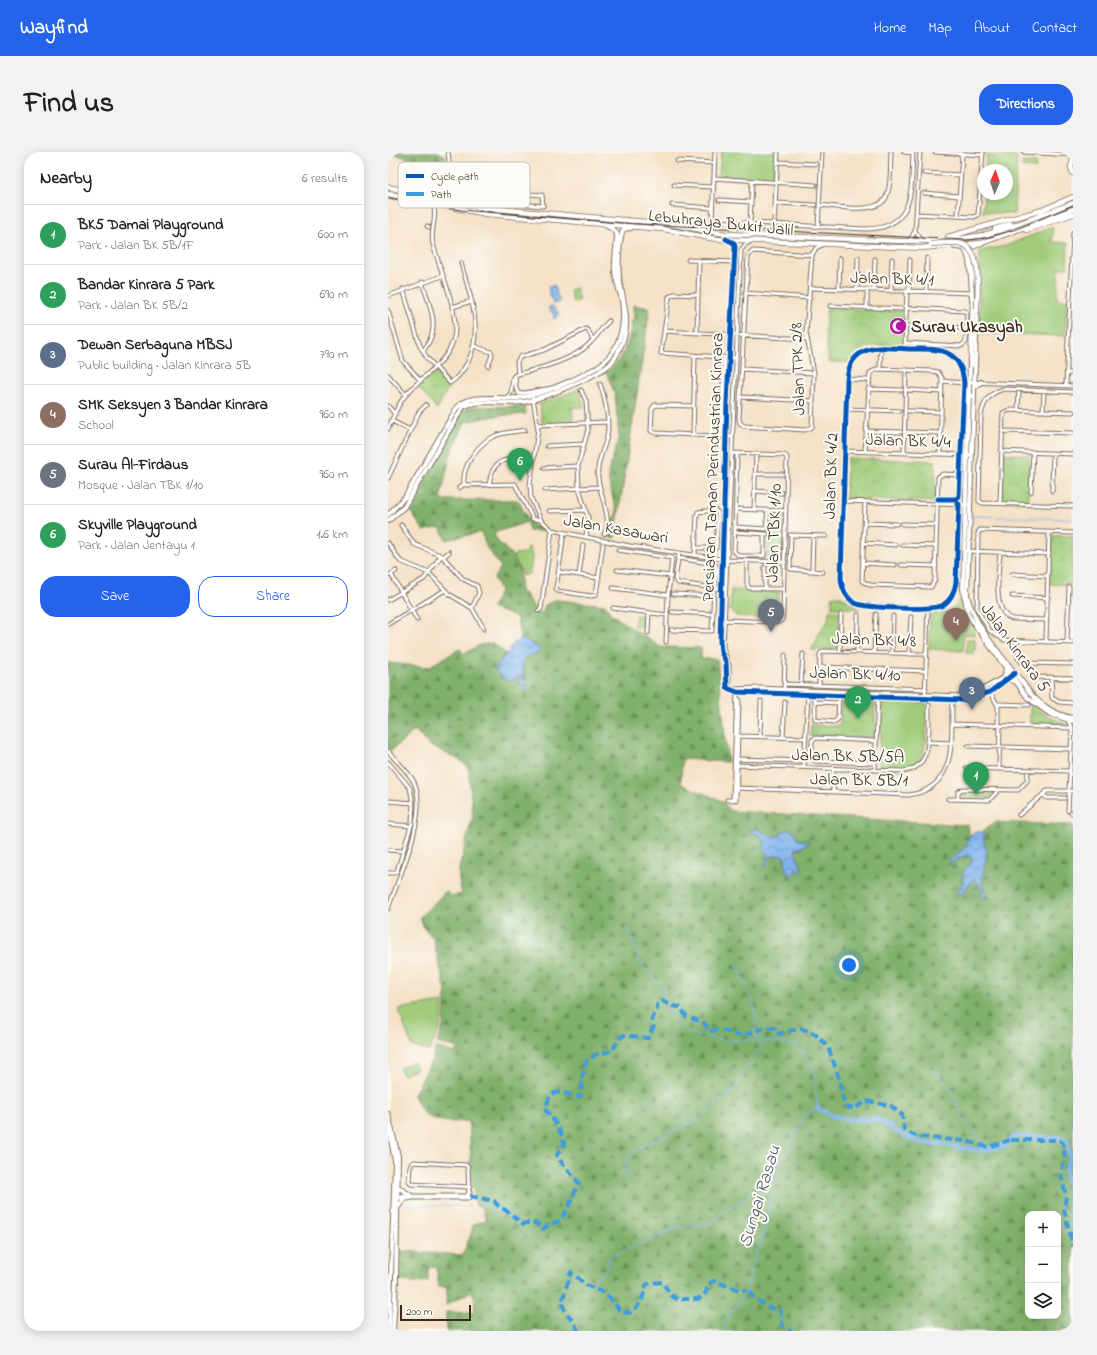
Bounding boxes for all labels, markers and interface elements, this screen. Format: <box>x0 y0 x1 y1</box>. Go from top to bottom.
text: Wayfind <box>20 15 88 42</box>
text: Home <box>874 18 906 39</box>
text: Map <box>928 18 952 39</box>
text: About <box>974 18 1010 39</box>
text: Contact <box>1032 18 1077 39</box>
text: Find us <box>24 84 114 125</box>
button: Directions <box>979 84 1073 125</box>
legend <box>398 162 530 208</box>
north arrow <box>977 164 1013 200</box>
text: Nearby <box>40 166 92 191</box>
text: 6 results <box>302 169 348 188</box>
text: Cycle path <box>431 169 479 186</box>
text: Path <box>431 187 452 203</box>
street label: Lebuhraya Bukit Jalil <box>647 203 795 245</box>
text: BK5 Damai Playground <box>78 214 223 236</box>
text: 1 <box>51 225 55 244</box>
text: 600 m <box>318 225 348 244</box>
text: Park · Jalan BK 5B/1F <box>78 236 194 255</box>
street label: Jalan BK 4/1 <box>850 266 935 293</box>
text: Bandar Kinrara 5 Park <box>78 274 215 296</box>
text: 2 <box>50 285 56 304</box>
text: 690 m <box>319 285 348 304</box>
text: Park · Jalan BK 5B/2 <box>78 296 188 315</box>
place label: Surau Ukasyah <box>911 315 1023 342</box>
mosque icon: Surau Ukasyah <box>888 316 908 336</box>
street label: Jalan TPK 2/8 <box>784 322 813 416</box>
street label: Persiaran Taman Perindustrian Kinrara <box>696 332 731 602</box>
text: Dewan Serbaguna MBSJ <box>78 334 233 356</box>
text: 3 <box>50 345 56 364</box>
text: 790 m <box>320 345 348 364</box>
text: Public building · Jalan Kinrara 5B <box>78 356 251 375</box>
text: SMK Seksyen 3 Bandar Kinrara <box>78 394 268 416</box>
text: 4 <box>50 405 56 424</box>
text: 960 m <box>319 405 348 424</box>
text: School <box>78 416 114 435</box>
street label: Jalan BK 4/4 <box>865 428 951 455</box>
street label: Jalan BK 4/2 <box>817 432 846 520</box>
pin: 6 <box>507 448 533 481</box>
text: Surau Al-Firdaus <box>78 454 188 476</box>
text: 5 <box>49 465 57 484</box>
text: 960 m <box>319 465 348 484</box>
text: Mosque · Jalan TBK 1/10 <box>78 476 203 495</box>
street label: Jalan TBK 1/10 <box>760 483 789 583</box>
street label: Jalan Kasawari <box>561 508 670 551</box>
text: Skyville Playground <box>78 514 197 536</box>
text: 6 <box>50 525 56 544</box>
text: 1.6 km <box>316 525 348 544</box>
text: Park · Jalan Jentayu 1 <box>78 536 195 555</box>
button: Save <box>40 576 190 617</box>
button: Share <box>198 576 348 617</box>
street label: Jalan Kinrara 5 <box>974 598 1056 698</box>
pin: 5 <box>758 599 784 632</box>
pin: 4 <box>943 608 969 641</box>
street label: Jalan BK 4/8 <box>831 627 917 654</box>
street label: Jalan BK 4/10 <box>809 660 901 689</box>
pin: 3 <box>959 677 985 710</box>
pin: 2 <box>845 686 871 719</box>
street label: Jalan BK 5B/5A <box>791 743 905 770</box>
pin: 1 <box>963 762 989 795</box>
street label: Jalan BK 5B/1 <box>810 767 909 794</box>
your location <box>839 955 859 975</box>
water label: Sungai Rasau <box>733 1143 789 1251</box>
map controls <box>1025 1211 1061 1319</box>
button: + <box>1025 1211 1061 1247</box>
button: − <box>1025 1247 1061 1283</box>
button: layers <box>1025 1283 1061 1319</box>
scale bar <box>400 1303 471 1322</box>
text: 200 m <box>406 1304 432 1320</box>

